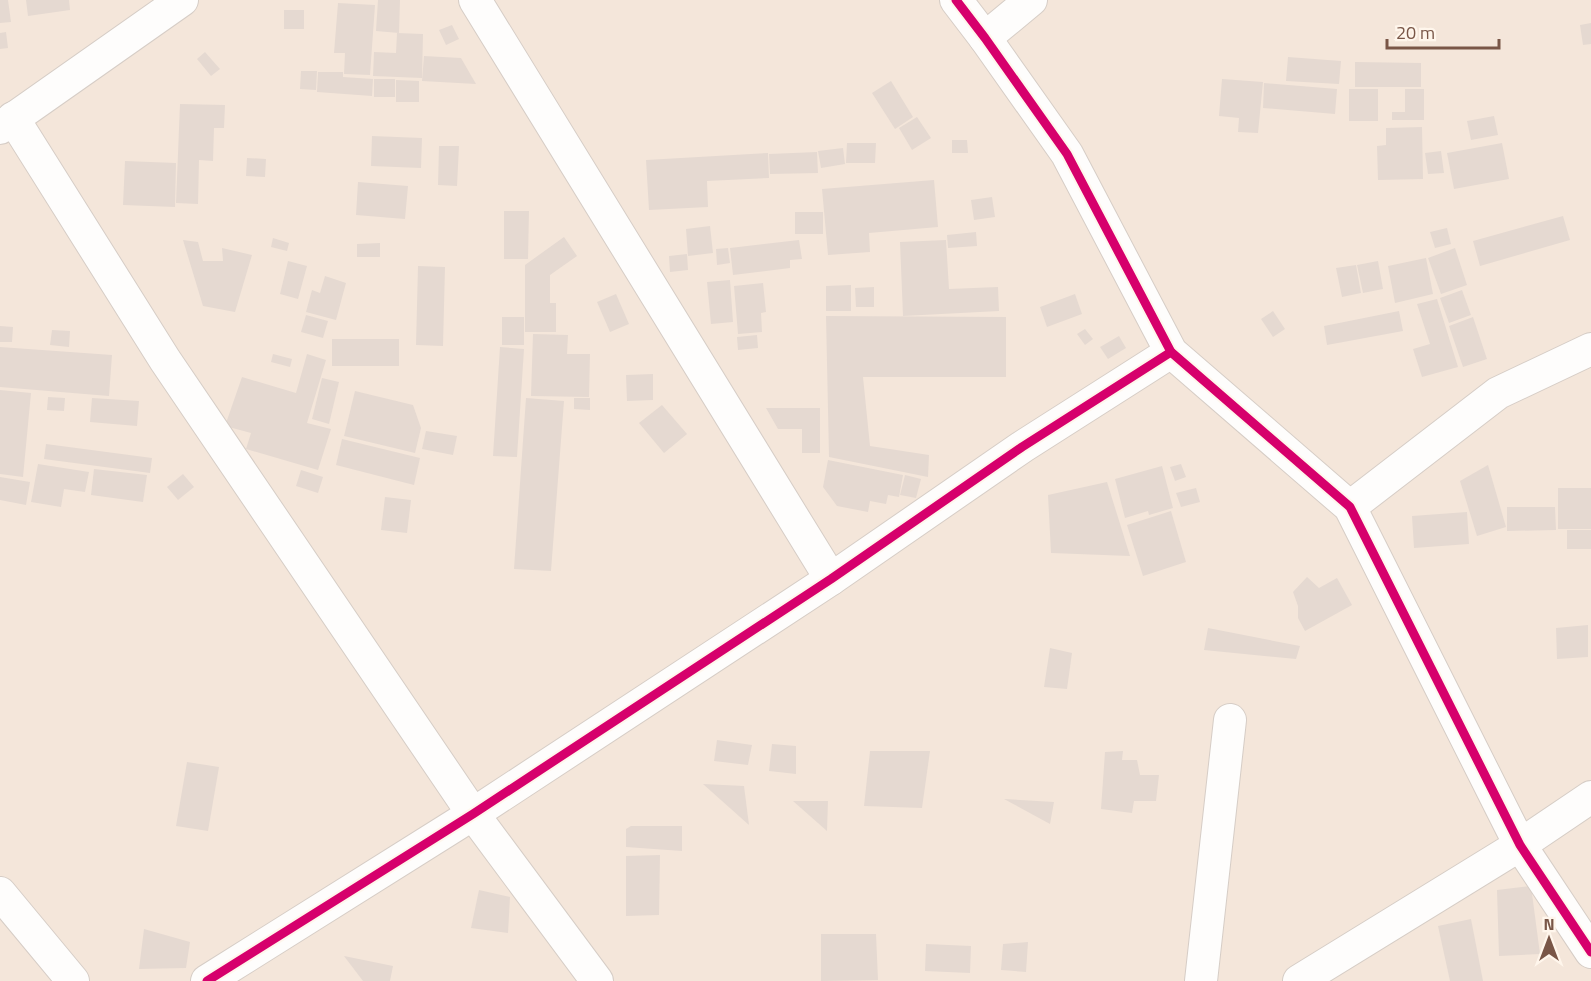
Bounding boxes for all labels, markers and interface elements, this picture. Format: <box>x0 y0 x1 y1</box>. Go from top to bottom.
scale bar <box>1387 12 1500 50</box>
text: 20 m <box>1396 19 1435 46</box>
north arrow <box>1519 909 1579 969</box>
text: N <box>1543 912 1555 936</box>

